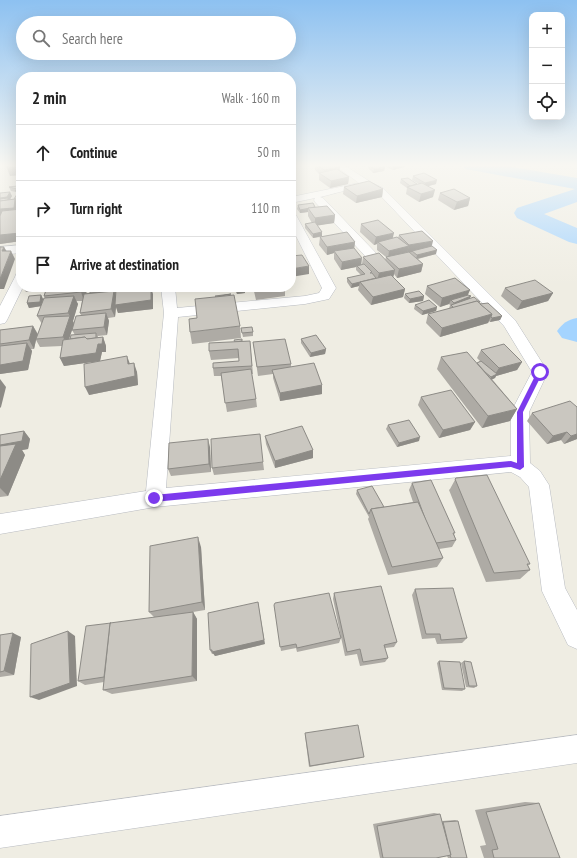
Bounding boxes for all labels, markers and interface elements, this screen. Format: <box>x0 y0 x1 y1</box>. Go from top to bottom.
map controls <box>529 12 565 120</box>
button: + <box>529 12 565 48</box>
search box <box>16 16 296 60</box>
icon: search <box>30 27 52 49</box>
text: Search here <box>62 29 123 48</box>
button: − <box>529 48 565 84</box>
button: locate <box>529 84 565 120</box>
text: 2 min <box>32 87 66 109</box>
text: Walk · 160 m <box>222 90 280 107</box>
icon: ahead <box>32 142 54 164</box>
text: Continue <box>70 143 117 162</box>
text: 50 m <box>257 144 280 161</box>
icon: right <box>32 198 54 220</box>
text: Turn right <box>70 199 122 218</box>
text: 110 m <box>251 200 280 217</box>
icon: arrive <box>32 254 54 276</box>
text: Arrive at destination <box>70 255 179 274</box>
route start <box>531 363 549 381</box>
route end <box>145 489 163 507</box>

